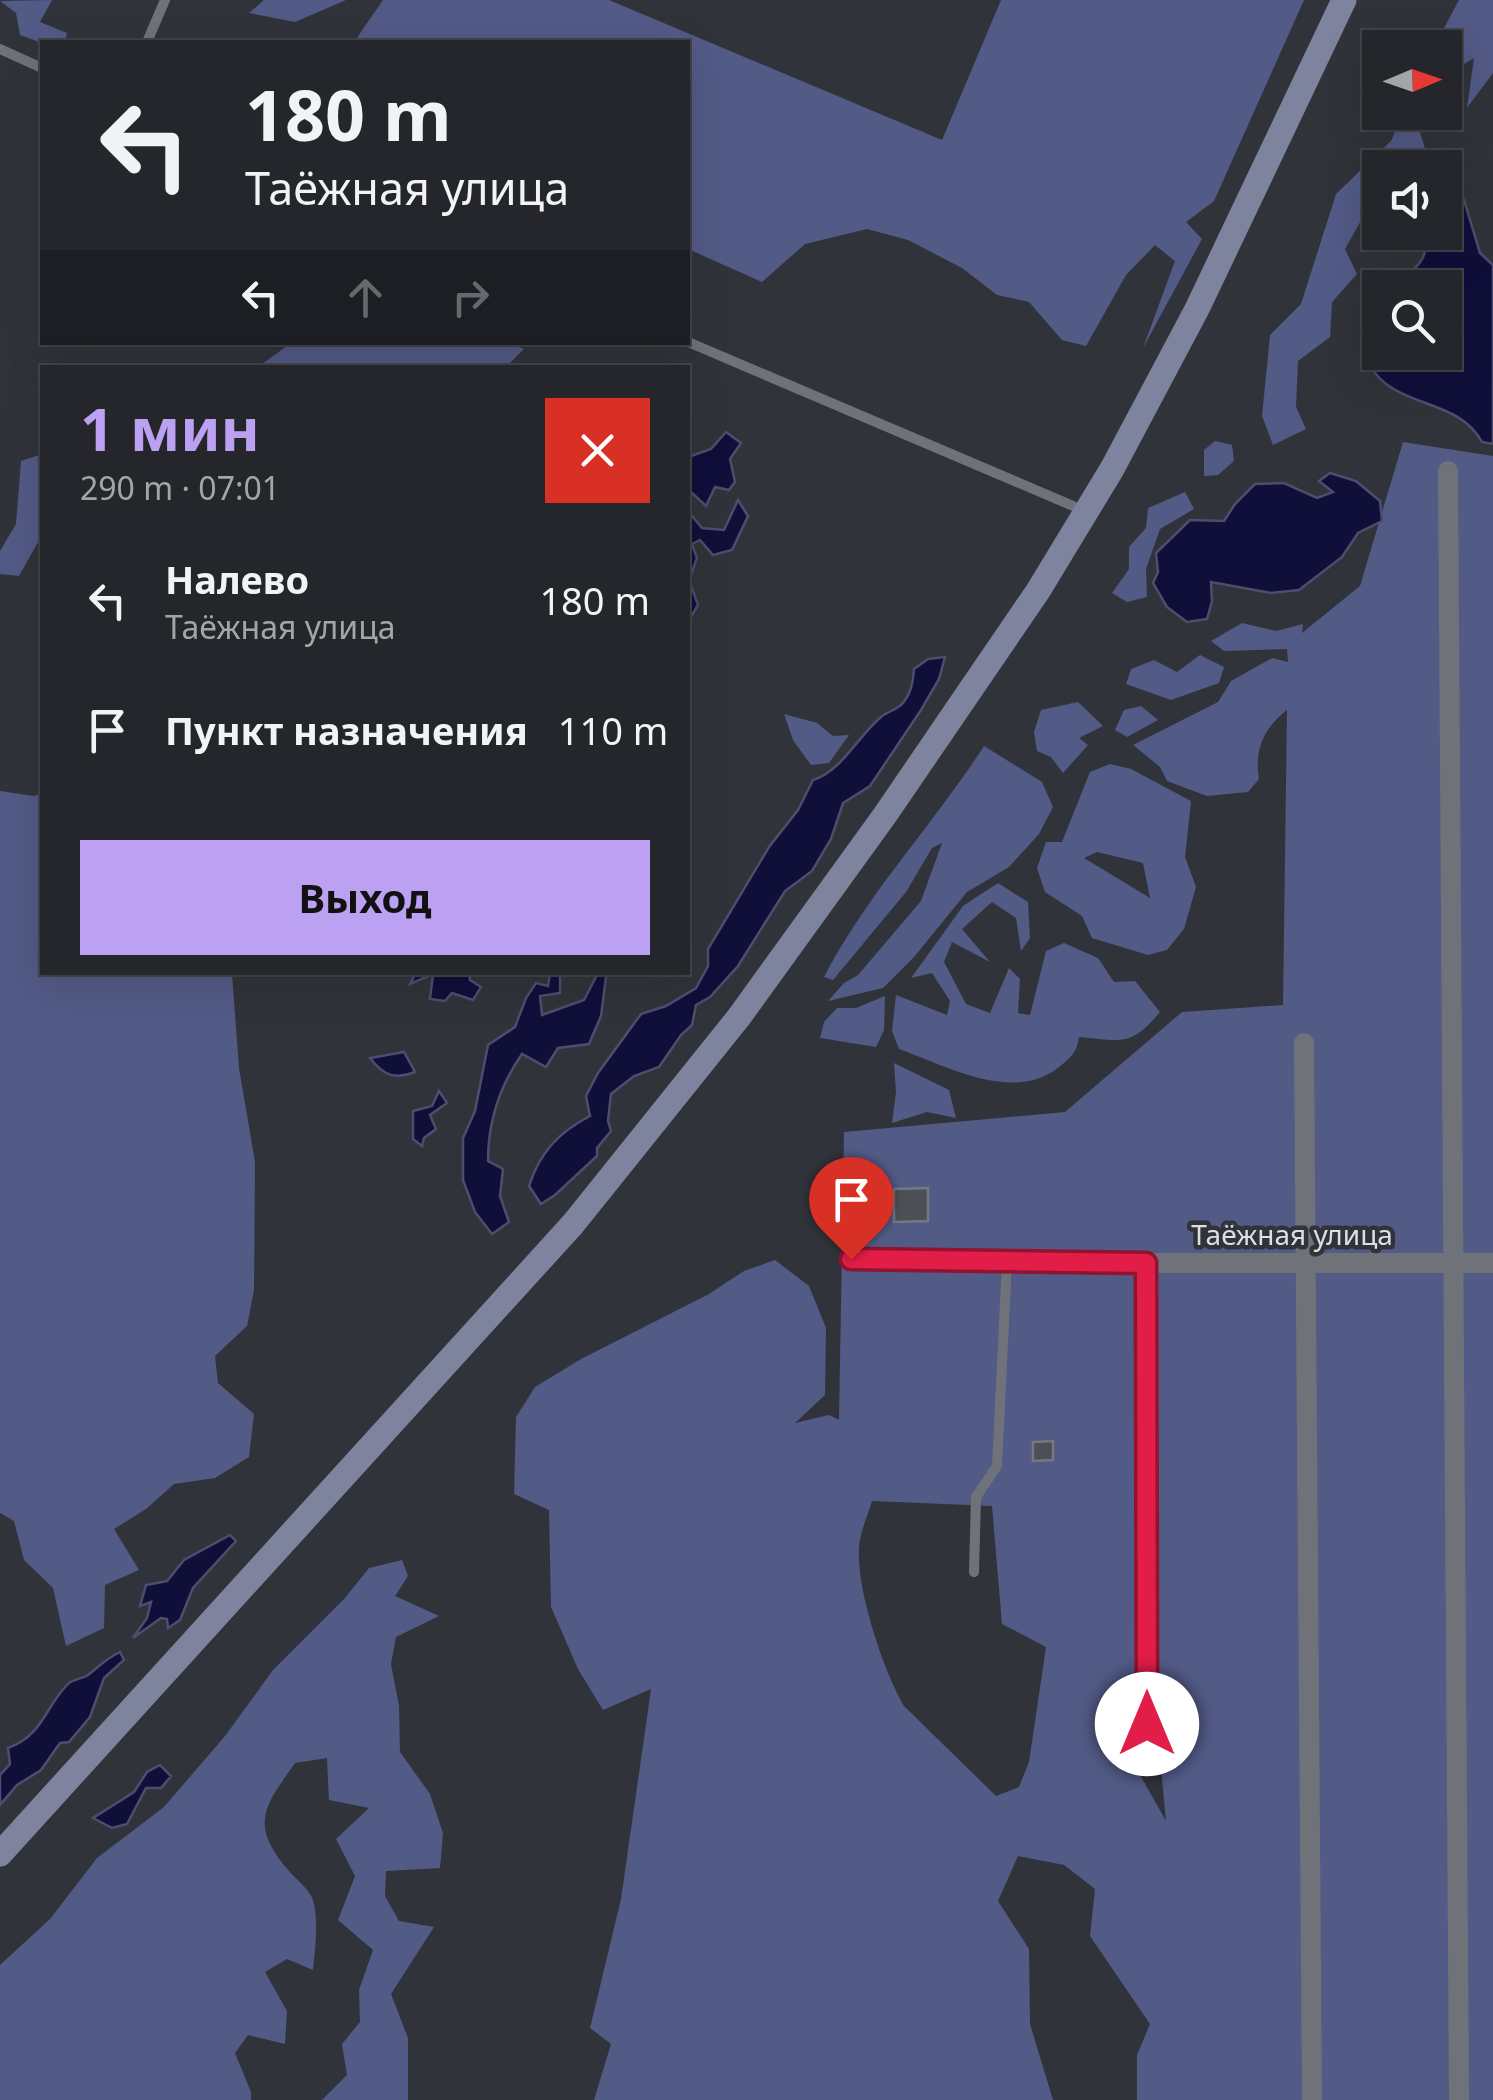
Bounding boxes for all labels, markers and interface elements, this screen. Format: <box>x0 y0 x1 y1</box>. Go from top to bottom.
north arrow <box>1362 30 1462 130</box>
map controls <box>1362 30 1462 370</box>
text: 180 m <box>245 66 452 162</box>
icon: left <box>80 80 210 210</box>
button: sound <box>1362 150 1462 250</box>
text: Таёжная улица <box>245 157 569 218</box>
icon: left <box>233 270 288 325</box>
icon: ahead <box>338 270 393 325</box>
icon: right <box>443 270 498 325</box>
button: search <box>1362 270 1462 370</box>
text: 1 мин <box>80 387 260 469</box>
button: close <box>545 398 650 503</box>
text: 290 m · 07:01 <box>80 466 280 509</box>
text: Налево <box>165 553 309 605</box>
icon: left <box>80 573 135 628</box>
text: 180 m <box>539 574 650 626</box>
text: Таёжная улица <box>165 605 396 648</box>
icon: arrive <box>80 703 135 758</box>
text: Пункт назначения <box>165 704 528 756</box>
text: 110 m <box>558 704 668 756</box>
button: Выход <box>80 840 650 955</box>
pin <box>809 1157 894 1260</box>
icon: arrive <box>824 1172 879 1227</box>
street label: Таёжная улица <box>1191 1215 1393 1253</box>
position arrow <box>1095 1672 1199 1776</box>

